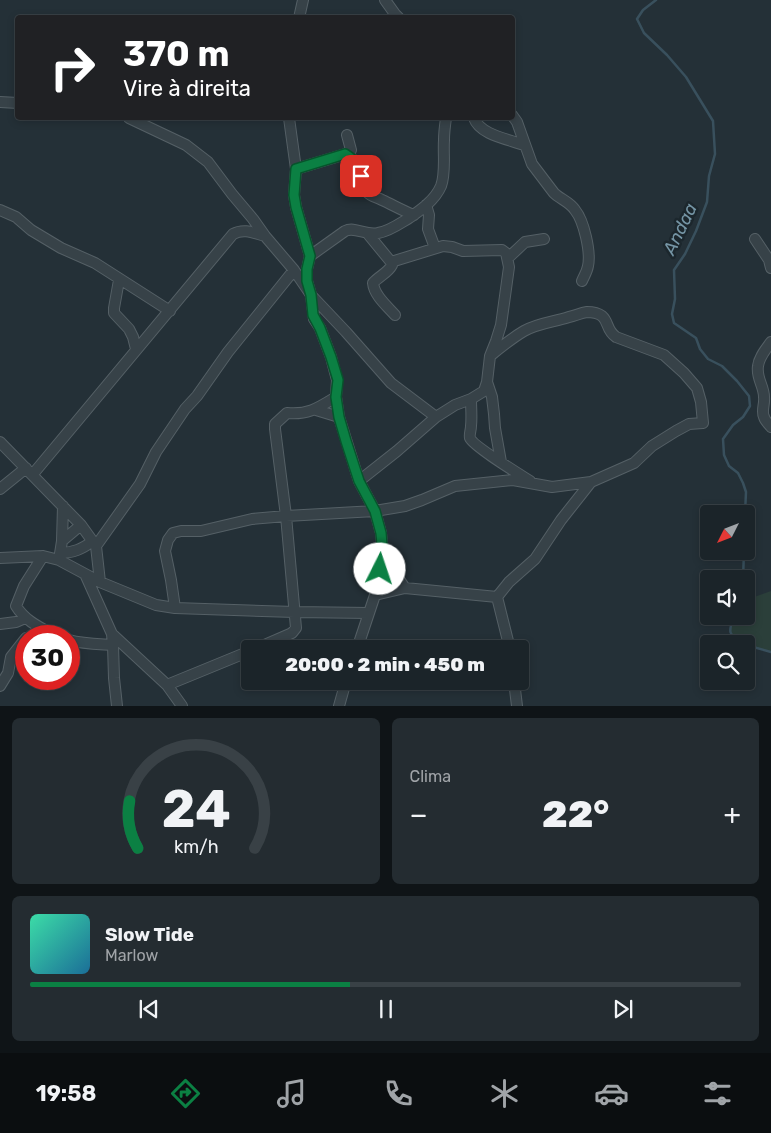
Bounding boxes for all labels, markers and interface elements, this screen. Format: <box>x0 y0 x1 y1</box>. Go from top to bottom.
text: 370 m <box>123 33 229 75</box>
icon: right <box>40 35 105 100</box>
text: Vire à direita <box>123 75 251 102</box>
pin <box>340 155 382 197</box>
icon: arrive <box>347 162 375 190</box>
water label: Andaa <box>658 199 702 259</box>
north arrow <box>700 505 755 560</box>
map controls <box>700 505 755 690</box>
position arrow <box>353 542 405 594</box>
button: sound <box>700 570 755 625</box>
speed limit sign: 30 <box>15 625 80 690</box>
button: search <box>700 635 755 690</box>
text: 20:00 · 2 min · 450 m <box>285 653 485 676</box>
text: Clima <box>410 767 451 786</box>
text: 24 <box>161 778 230 840</box>
text: 22° <box>542 791 609 837</box>
text: − <box>410 798 428 831</box>
text: + <box>724 798 741 831</box>
text: km/h <box>173 836 218 857</box>
text: Slow Tide <box>105 923 194 946</box>
text: Marlow <box>105 946 158 965</box>
icon: previous <box>135 995 163 1023</box>
icon: pause <box>372 995 400 1023</box>
icon: next <box>609 995 637 1023</box>
icon: directions <box>168 1076 203 1111</box>
icon: music <box>274 1076 309 1111</box>
icon: phone <box>381 1076 416 1111</box>
icon: climate <box>487 1076 522 1111</box>
icon: car <box>594 1076 629 1111</box>
icon: filters <box>700 1076 735 1111</box>
text: 19:58 <box>36 1080 96 1107</box>

